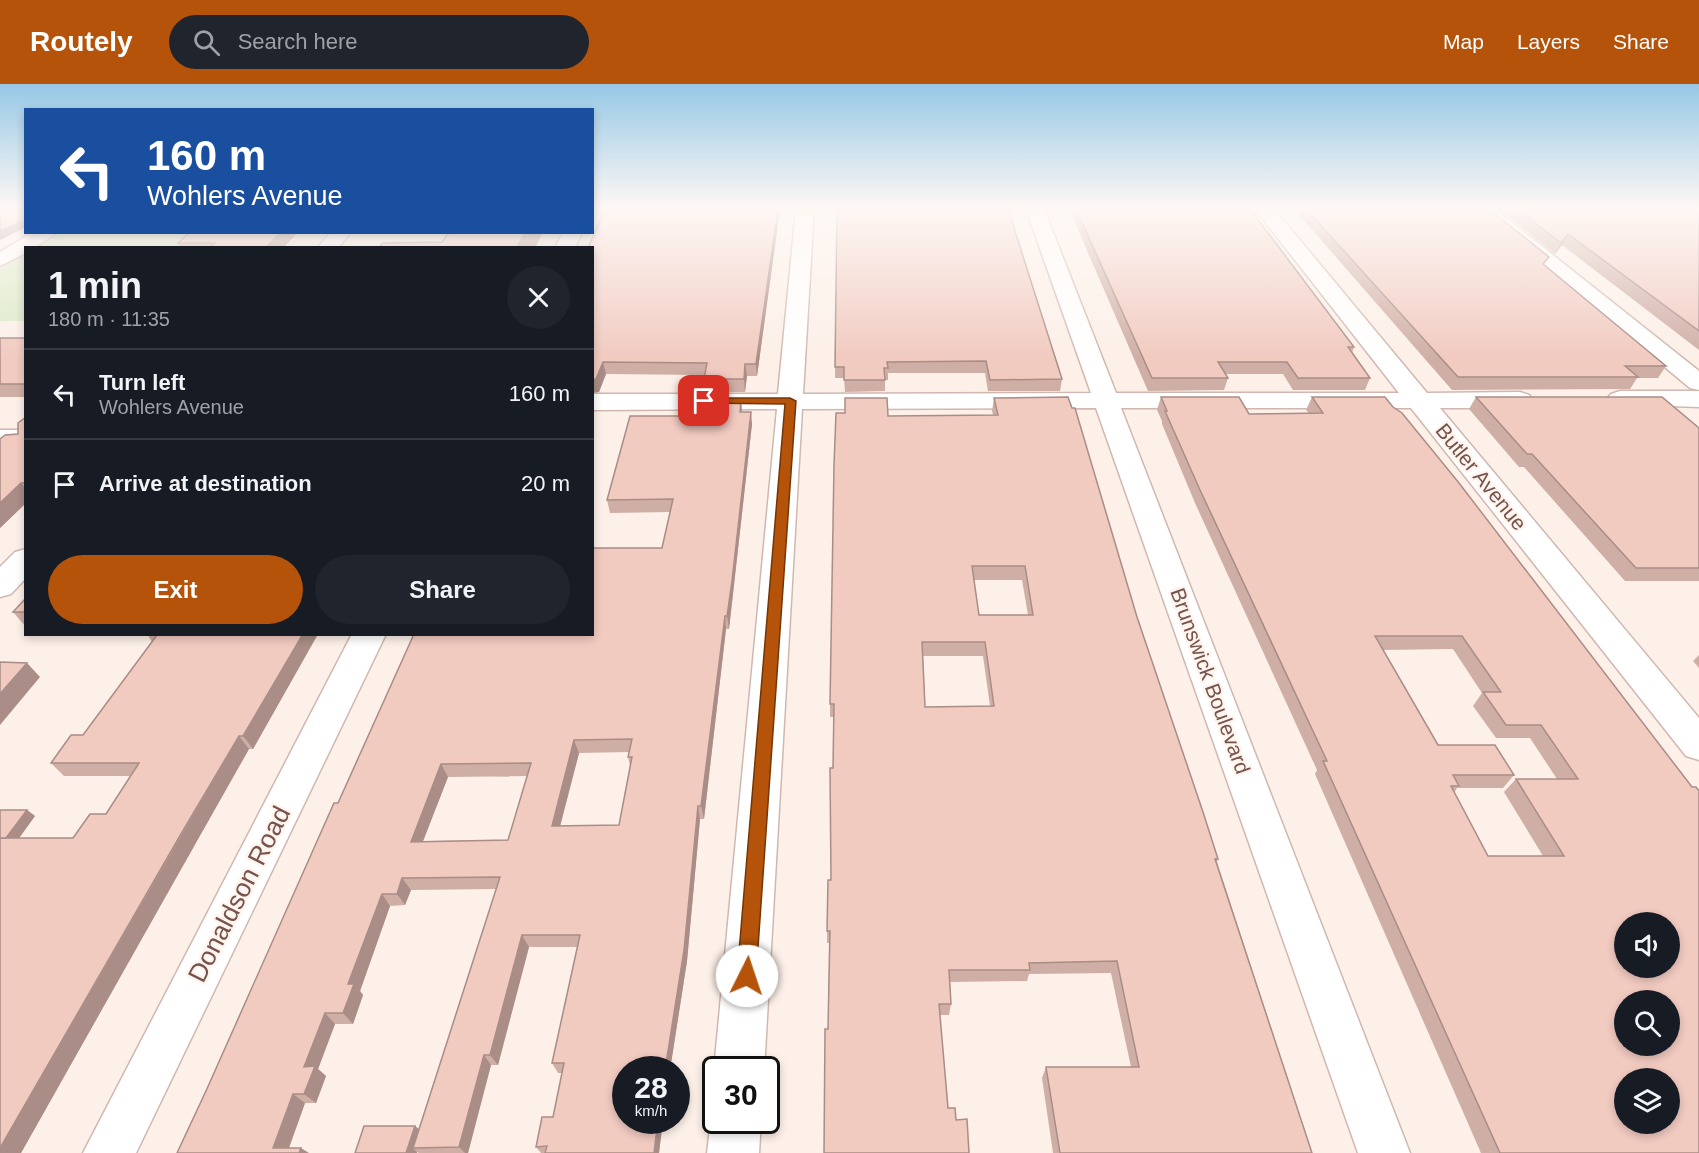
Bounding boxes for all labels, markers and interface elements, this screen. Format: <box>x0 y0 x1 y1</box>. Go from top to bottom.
search box <box>169 15 589 69</box>
text: Routely <box>30 26 133 57</box>
icon: search <box>190 26 223 59</box>
text: Search here <box>238 29 358 54</box>
text: Map <box>1443 30 1484 53</box>
text: Layers <box>1517 30 1580 53</box>
text: Share <box>1613 30 1669 53</box>
icon: left <box>48 132 126 210</box>
text: 160 m <box>147 132 266 179</box>
text: Wohlers Avenue <box>147 181 343 211</box>
text: 1 min <box>48 265 142 306</box>
button: close <box>507 266 570 329</box>
text: 180 m · 11:35 <box>48 308 170 330</box>
text: Turn left <box>99 370 185 395</box>
pin <box>678 375 729 426</box>
icon: left <box>48 378 81 411</box>
text: 160 m <box>509 381 570 406</box>
icon: arrive <box>687 384 720 417</box>
text: Wohlers Avenue <box>99 396 244 418</box>
street label: Butler Avenue <box>1431 419 1531 535</box>
icon: arrive <box>48 468 81 501</box>
text: Arrive at destination <box>99 471 312 496</box>
text: 20 m <box>521 471 570 496</box>
button: Exit <box>48 555 303 624</box>
button: Share <box>315 555 570 624</box>
street label: Brunswick Boulevard <box>1166 585 1255 777</box>
street label: Donaldson Road <box>182 801 296 987</box>
map controls <box>1614 912 1680 1134</box>
button: sound <box>1614 912 1680 978</box>
position arrow <box>715 944 779 1008</box>
button: search <box>1614 990 1680 1056</box>
speed limit sign: 30 <box>702 1056 780 1134</box>
button: layers <box>1614 1068 1680 1134</box>
text: 28 <box>634 1071 668 1104</box>
text: km/h <box>635 1102 667 1119</box>

